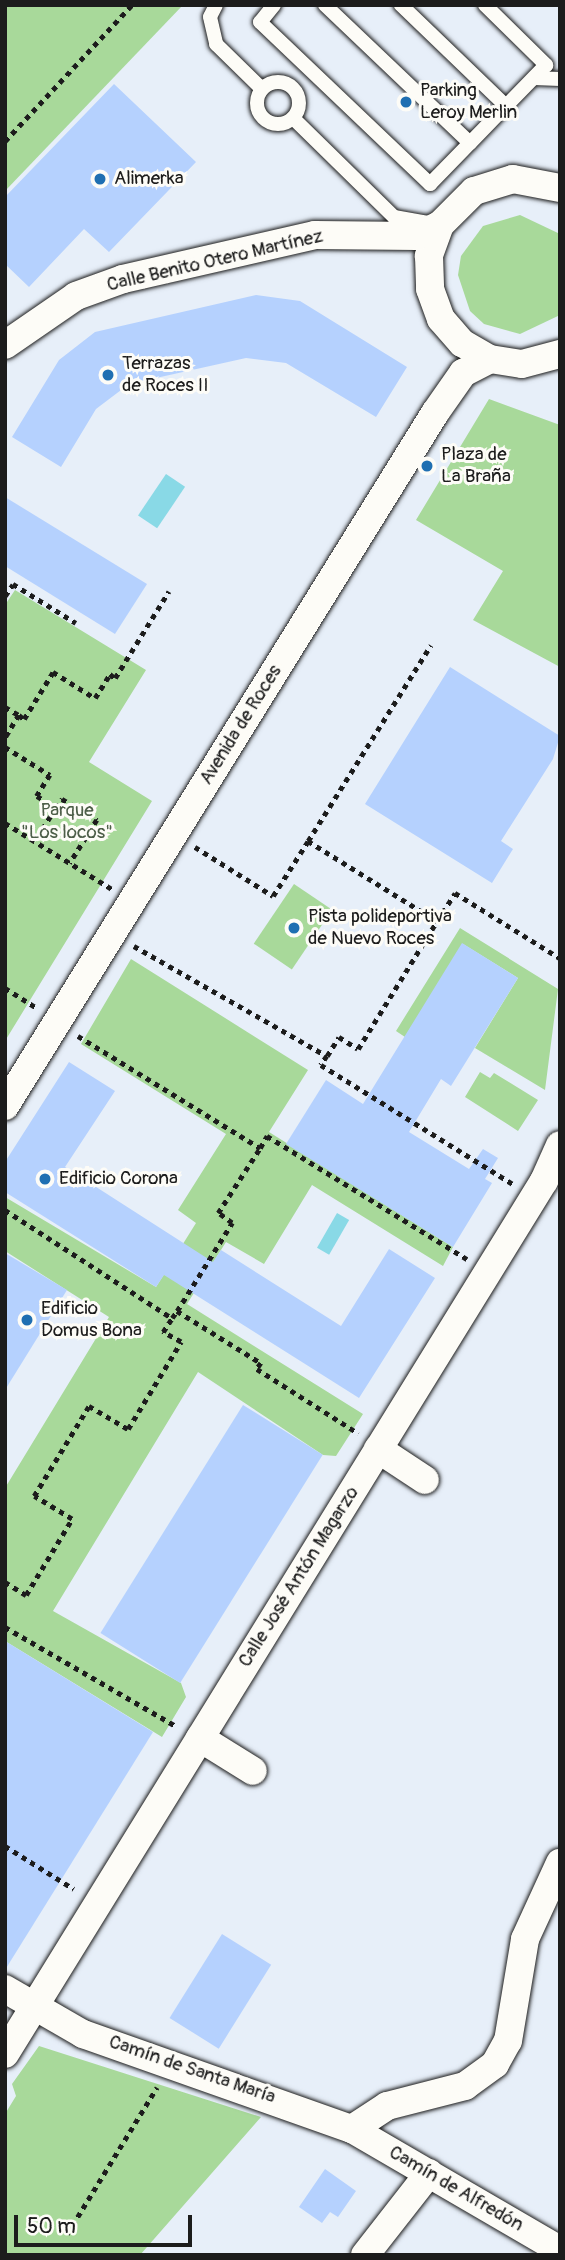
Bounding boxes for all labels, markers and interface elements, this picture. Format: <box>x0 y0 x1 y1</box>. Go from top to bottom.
place label: Parking Leroy Merlin <box>420 80 517 124</box>
marker: Parking Leroy Merlin <box>398 94 414 110</box>
place label: Alimerka <box>114 168 184 190</box>
marker: Alimerka <box>92 171 108 187</box>
street label: Calle Benito Otero Martínez <box>105 225 325 297</box>
place label: Terrazas de Roces II <box>122 353 209 397</box>
marker: Terrazas de Roces II <box>100 367 116 383</box>
place label: Plaza de La Braña <box>441 444 511 488</box>
marker: Plaza de La Braña <box>419 458 435 474</box>
street label: Avenida de Roces <box>195 661 287 789</box>
park label: Parque "Los locos" <box>21 800 113 844</box>
place label: Pista polideportiva de Nuevo Roces <box>308 906 452 950</box>
marker: Pista polideportiva de Nuevo Roces <box>286 920 302 936</box>
place label: Edificio Corona <box>59 1168 178 1190</box>
marker: Edificio Corona <box>37 1171 53 1187</box>
place label: Edificio Domus Bona <box>41 1298 142 1342</box>
marker: Edificio Domus Bona <box>19 1312 35 1328</box>
street label: Calle José Antón Magarzo <box>234 1482 364 1672</box>
street label: Camín de Santa María <box>106 2031 278 2109</box>
street label: Camín de Alfredón <box>385 2141 527 2237</box>
scale bar <box>18 2200 196 2244</box>
text: 50 m <box>27 2213 76 2240</box>

